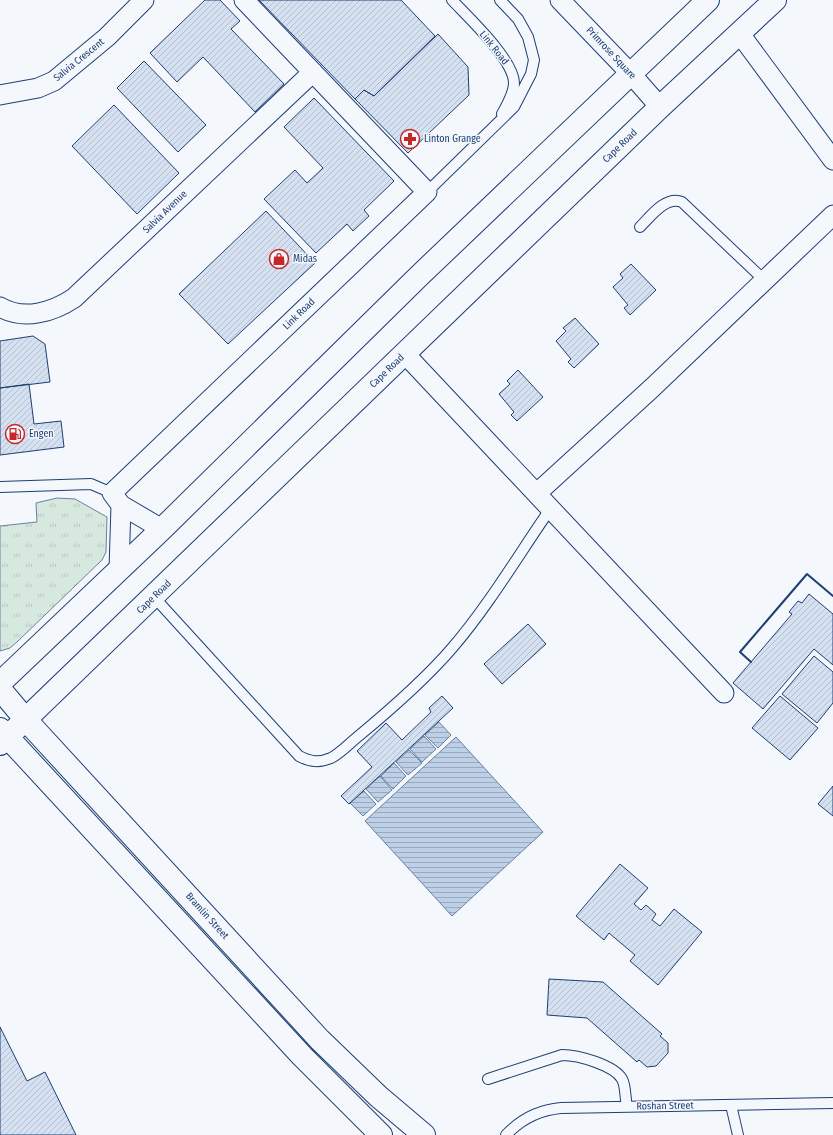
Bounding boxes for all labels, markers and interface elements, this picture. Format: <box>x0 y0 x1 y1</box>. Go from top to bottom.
street label: Primrose Square <box>584 24 638 82</box>
street label: Link Road <box>477 29 511 67</box>
street label: Salvia Crescent <box>51 36 107 84</box>
street label: Cape Road <box>600 127 640 165</box>
pharmacy icon: Linton Grange <box>399 128 421 150</box>
place label: Linton Grange <box>424 133 481 145</box>
street label: Salvia Avenue <box>140 188 190 236</box>
shop icon: Midas <box>268 248 290 270</box>
place label: Midas <box>293 253 317 265</box>
street label: Link Road <box>280 296 318 332</box>
street label: Cape Road <box>367 352 407 390</box>
fuel station icon: Engen <box>4 423 26 445</box>
place label: Engen <box>29 428 54 440</box>
street label: Cape Road <box>134 578 174 616</box>
street label: Bramlin Street <box>183 890 232 942</box>
street label: Roshan Street <box>636 1099 694 1112</box>

